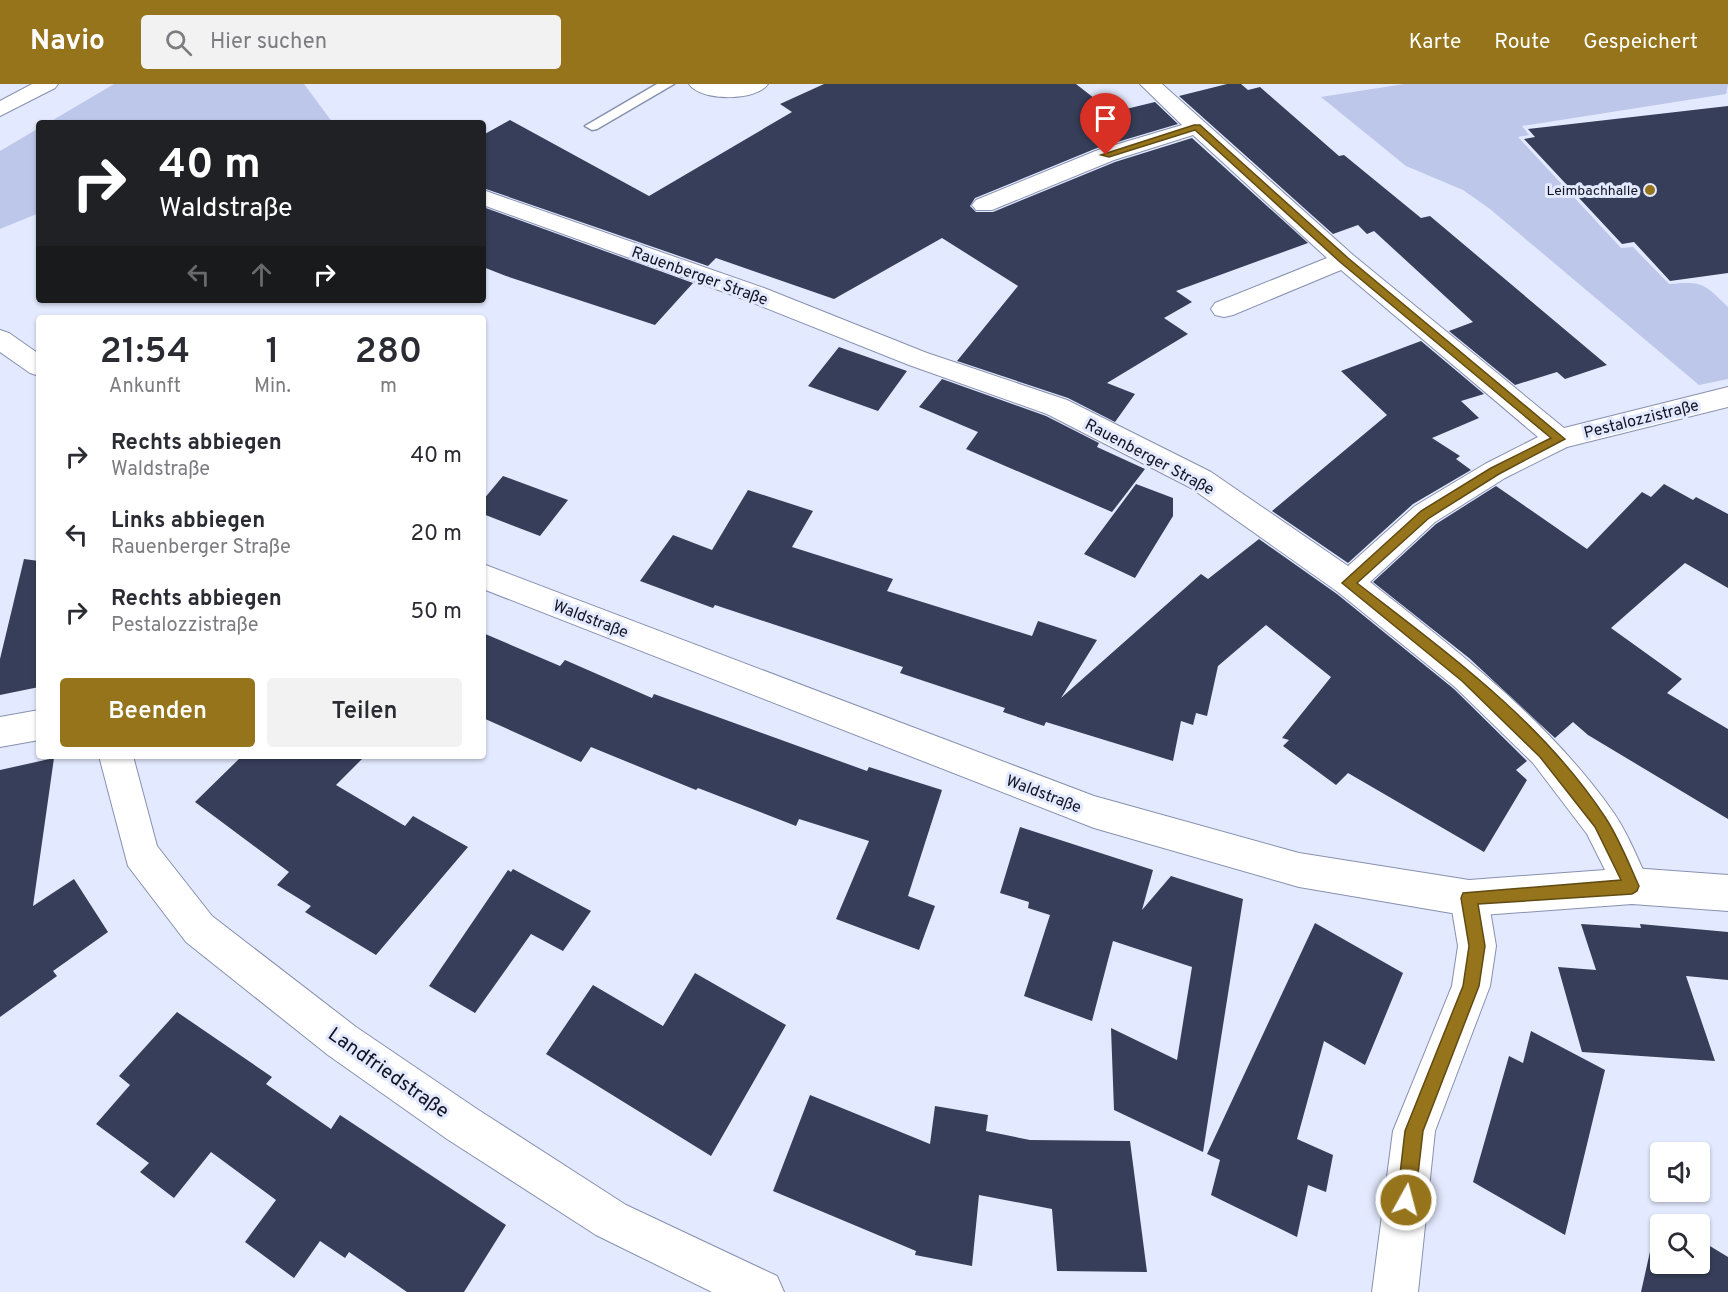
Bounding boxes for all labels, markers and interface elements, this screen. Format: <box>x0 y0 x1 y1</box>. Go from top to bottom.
search box <box>141 15 561 69</box>
text: Navio <box>30 24 105 60</box>
icon: search <box>162 26 195 59</box>
text: Hier suchen <box>210 29 327 56</box>
text: Karte <box>1409 29 1461 56</box>
text: Route <box>1494 29 1550 56</box>
text: Gespeichert <box>1583 29 1698 56</box>
pin <box>1080 93 1131 155</box>
icon: arrive <box>1089 102 1122 135</box>
text: 40 m <box>159 140 261 193</box>
icon: right <box>60 144 138 222</box>
place label: Leimbachhalle <box>1547 183 1638 200</box>
marker: Leimbachhalle <box>1643 183 1657 197</box>
text: Waldstraße <box>159 192 293 226</box>
street label: Rauenberger Straße <box>628 243 770 311</box>
icon: left <box>182 258 215 291</box>
icon: ahead <box>245 258 278 291</box>
icon: right <box>308 258 341 291</box>
text: 21:54 <box>100 330 190 376</box>
text: 1 <box>265 330 279 376</box>
text: 280 <box>355 330 422 376</box>
text: Ankunft <box>109 374 181 400</box>
text: Min. <box>254 374 291 400</box>
text: m <box>380 374 397 400</box>
street label: Pestalozzistraße <box>1582 396 1701 444</box>
street label: Rauenberger Straße <box>1081 415 1217 500</box>
text: Rechts abbiegen <box>111 430 282 457</box>
icon: right <box>60 440 93 473</box>
text: 40 m <box>410 443 462 470</box>
text: Waldstraße <box>111 457 210 483</box>
text: Links abbiegen <box>111 508 265 535</box>
icon: left <box>60 518 93 551</box>
text: 20 m <box>411 521 462 548</box>
text: Rauenberger Straße <box>111 535 291 561</box>
text: Rechts abbiegen <box>111 586 282 613</box>
icon: right <box>60 596 93 629</box>
street label: Waldstraße <box>550 596 631 643</box>
text: 50 m <box>410 599 462 626</box>
text: Pestalozzistraße <box>111 613 258 639</box>
button: Beenden <box>60 678 255 747</box>
button: Teilen <box>267 678 462 747</box>
street label: Waldstraße <box>1003 771 1084 818</box>
street label: Landfriedstraße <box>322 1022 454 1125</box>
map controls <box>1650 1142 1710 1274</box>
button: sound <box>1650 1142 1710 1202</box>
position arrow <box>1374 1168 1438 1232</box>
button: search <box>1650 1214 1710 1274</box>

